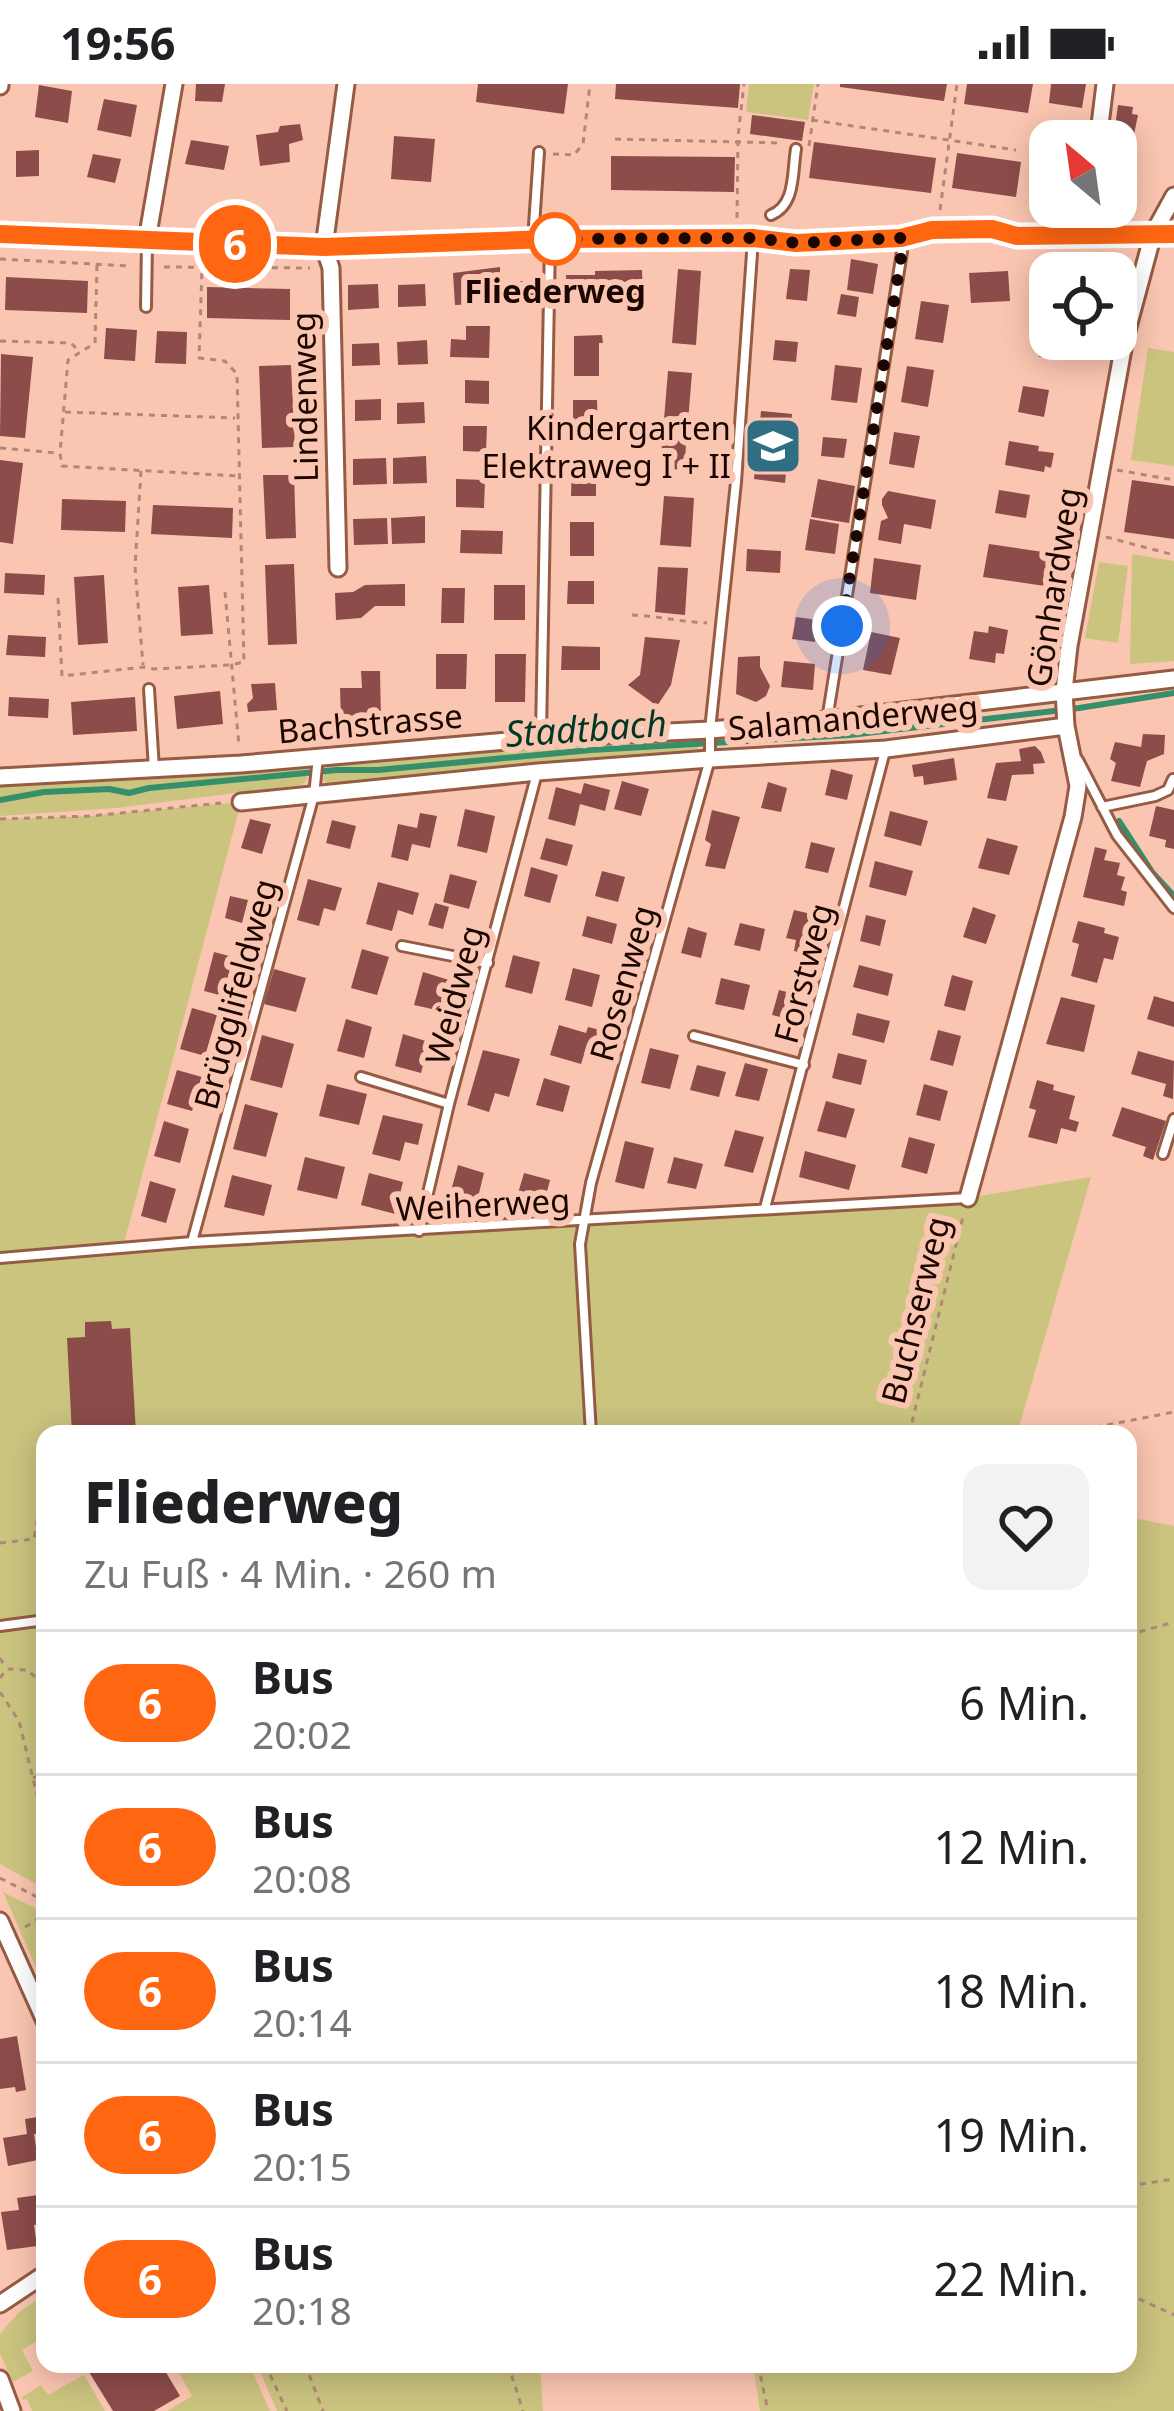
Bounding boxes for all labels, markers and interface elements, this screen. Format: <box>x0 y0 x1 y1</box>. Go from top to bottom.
text: 19:56 <box>60 12 176 73</box>
north arrow <box>1029 120 1137 228</box>
map controls <box>1029 120 1137 360</box>
line badge: 6 <box>196 205 274 283</box>
marker: Fliederweg <box>530 214 580 264</box>
text: 6 <box>223 215 247 272</box>
button: locate <box>1029 252 1137 360</box>
place label: Fliederweg <box>464 268 646 313</box>
street label: Lindenweg <box>280 311 328 483</box>
place label: Kindergarten Elektraweg I + II <box>481 405 731 488</box>
school or university icon: Kindergarten Elektraweg I + II <box>742 415 804 477</box>
street label: Gönhardweg <box>1015 484 1091 690</box>
your location <box>812 596 872 656</box>
street label: Salamanderweg <box>726 684 980 750</box>
street label: Bachstrasse <box>276 692 464 754</box>
water label: Stadtbach <box>504 698 668 758</box>
street label: Brügglifeldweg <box>183 874 287 1114</box>
street label: Forstweg <box>763 898 843 1048</box>
street label: Rosenweg <box>578 900 666 1066</box>
street label: Weidweg <box>414 920 494 1070</box>
street label: Weiherweg <box>395 1177 571 1231</box>
street label: Buchserweg <box>870 1212 960 1408</box>
text: Fliederweg <box>84 1462 403 1540</box>
button: heart <box>963 1464 1089 1590</box>
text: Zu Fuß · 4 Min. · 260 m <box>84 1546 497 1599</box>
text: Bus <box>252 1646 334 1707</box>
text: 6 Min. <box>959 1672 1089 1733</box>
text: 6 <box>138 1674 162 1731</box>
text: 20:02 <box>252 1707 352 1760</box>
text: Bus <box>252 1790 334 1851</box>
text: 12 Min. <box>934 1816 1089 1877</box>
text: 6 <box>138 1818 162 1875</box>
text: 20:08 <box>252 1851 352 1904</box>
text: Bus <box>252 1934 334 1995</box>
text: 18 Min. <box>934 1960 1089 2021</box>
text: 6 <box>138 1962 162 2019</box>
text: 20:14 <box>252 1995 352 2048</box>
text: Bus <box>252 2078 334 2139</box>
text: 19 Min. <box>934 2104 1089 2165</box>
text: 6 <box>138 2106 162 2163</box>
text: 20:15 <box>252 2139 352 2192</box>
text: Bus <box>252 2222 334 2283</box>
text: 22 Min. <box>934 2248 1089 2309</box>
text: 6 <box>138 2250 162 2307</box>
text: 20:18 <box>252 2283 352 2336</box>

